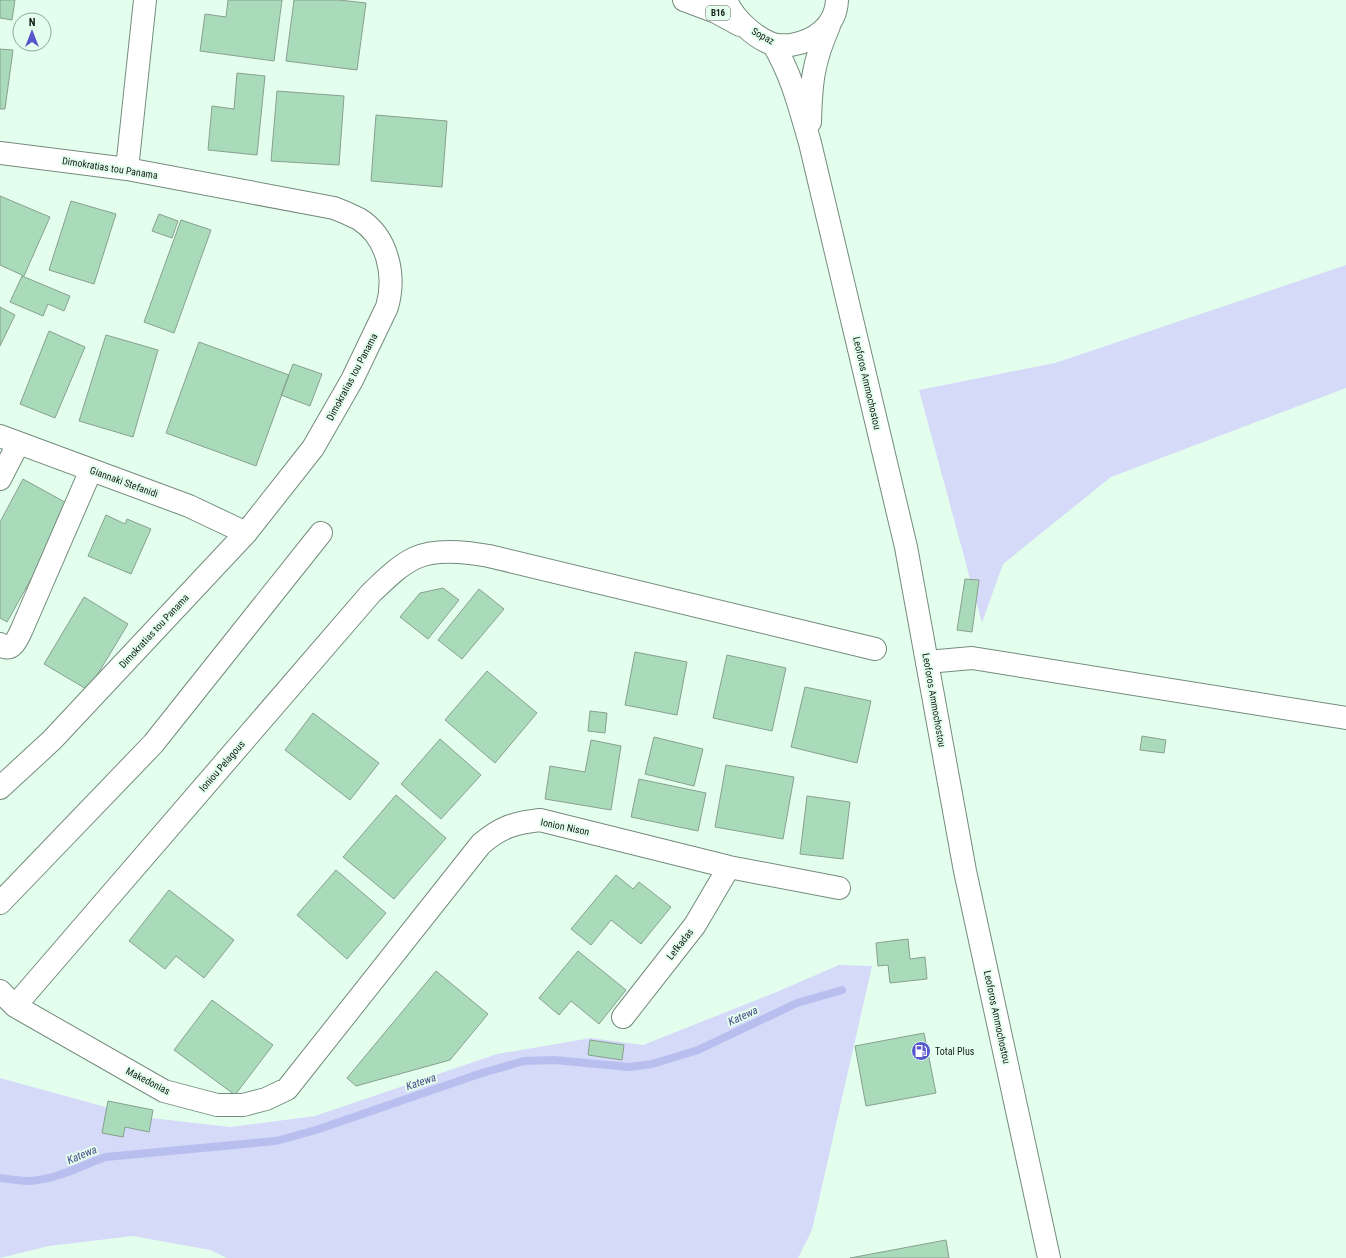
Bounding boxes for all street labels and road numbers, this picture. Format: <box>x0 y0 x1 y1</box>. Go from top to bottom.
road number: B16 <box>706 6 730 20</box>
street label: Sopaz <box>750 25 776 47</box>
street label: Dimokratias tou Panama <box>61 155 159 181</box>
street label: Dimokratias tou Panama <box>324 331 380 422</box>
street label: Leoforos Ammochostou <box>851 335 883 431</box>
street label: Giannaki Stefanidi <box>88 465 160 499</box>
street label: Dimokratias tou Panama <box>117 592 191 670</box>
street label: Leoforos Ammochostou <box>920 652 948 748</box>
street label: Ioniou Pelagous <box>197 738 247 794</box>
street label: Ionion Nison <box>540 816 591 838</box>
street label: Lefkadas <box>665 926 696 962</box>
street label: Leoforos Ammochostou <box>982 969 1012 1065</box>
street label: Makedonias <box>124 1065 172 1097</box>

